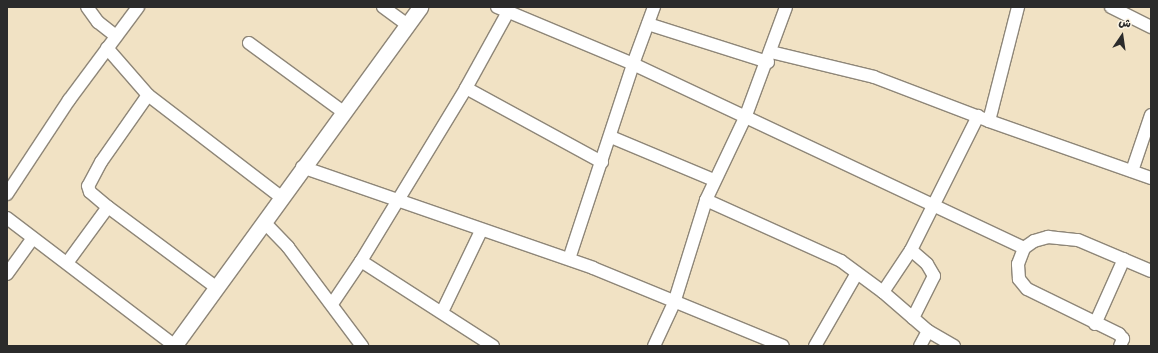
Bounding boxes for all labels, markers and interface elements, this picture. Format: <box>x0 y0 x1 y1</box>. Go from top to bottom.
north arrow <box>1102 16 1142 56</box>
text: ش <box>1117 17 1132 32</box>

